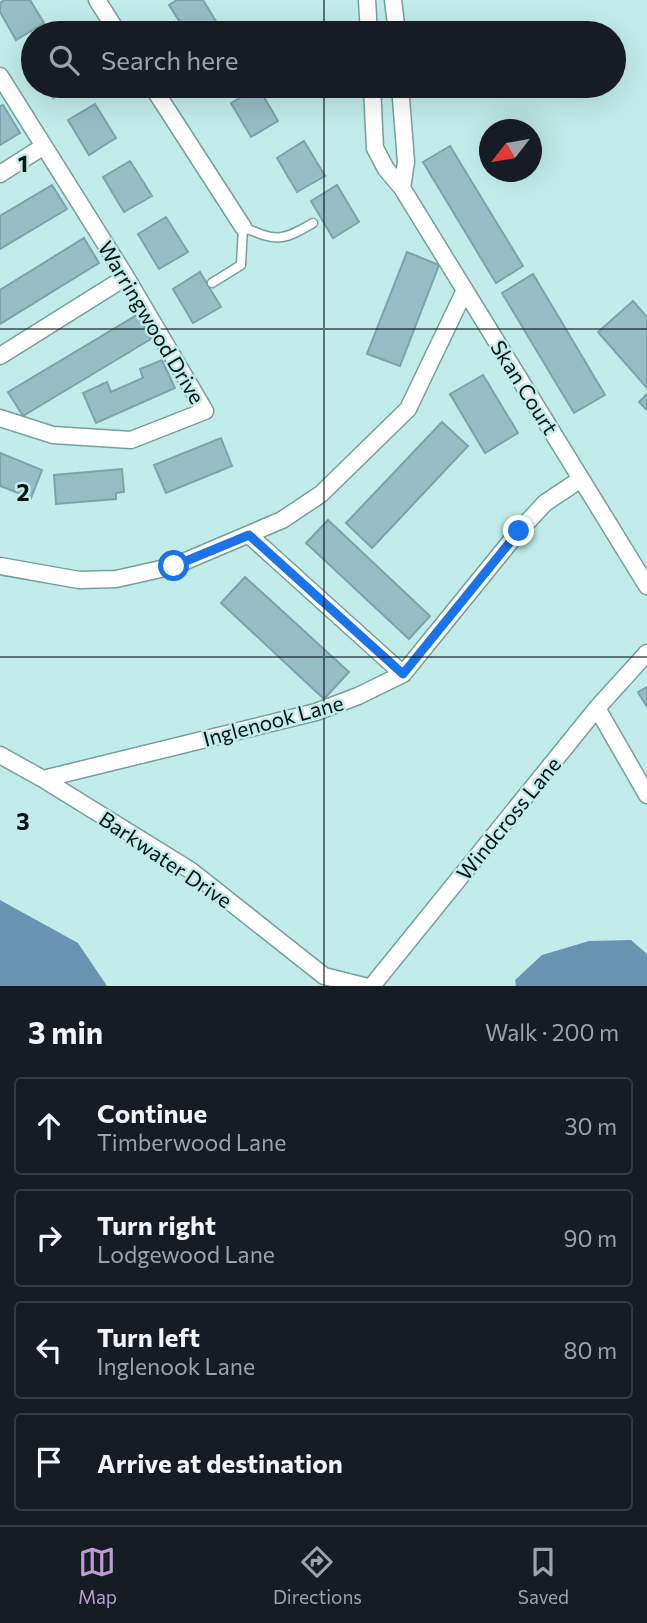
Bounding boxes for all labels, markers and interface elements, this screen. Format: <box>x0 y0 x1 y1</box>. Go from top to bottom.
search box <box>21 21 626 98</box>
icon: search <box>45 41 83 79</box>
text: Search here <box>101 44 239 75</box>
north arrow <box>479 119 542 182</box>
text: 1 <box>18 149 28 177</box>
street label: Warringwood Drive <box>94 236 210 408</box>
street label: Skan Court <box>486 335 564 439</box>
text: 2 <box>16 478 30 506</box>
route end <box>503 515 534 546</box>
route start <box>158 550 189 581</box>
street label: Inglenook Lane <box>200 689 346 751</box>
street label: Windcross Lane <box>451 751 565 885</box>
street label: Barkwater Drive <box>95 805 237 913</box>
text: 3 <box>16 807 30 835</box>
text: 3 min <box>28 1013 103 1050</box>
text: Walk · 200 m <box>485 1018 619 1046</box>
text: Continue <box>97 1097 207 1128</box>
icon: ahead <box>30 1107 68 1145</box>
text: 30 m <box>564 1112 617 1140</box>
text: Timberwood Lane <box>97 1128 286 1156</box>
text: Turn right <box>97 1209 216 1240</box>
icon: right <box>30 1219 68 1257</box>
text: 90 m <box>564 1224 617 1252</box>
text: Lodgewood Lane <box>97 1240 275 1268</box>
text: Turn left <box>97 1321 200 1352</box>
icon: left <box>30 1331 68 1369</box>
text: 80 m <box>564 1336 617 1364</box>
text: Inglenook Lane <box>97 1352 255 1380</box>
icon: arrive <box>30 1443 68 1481</box>
text: Arrive at destination <box>97 1447 343 1478</box>
tab: Map <box>78 1543 117 1608</box>
tab: Directions <box>273 1543 362 1608</box>
tab: Saved <box>518 1543 569 1608</box>

